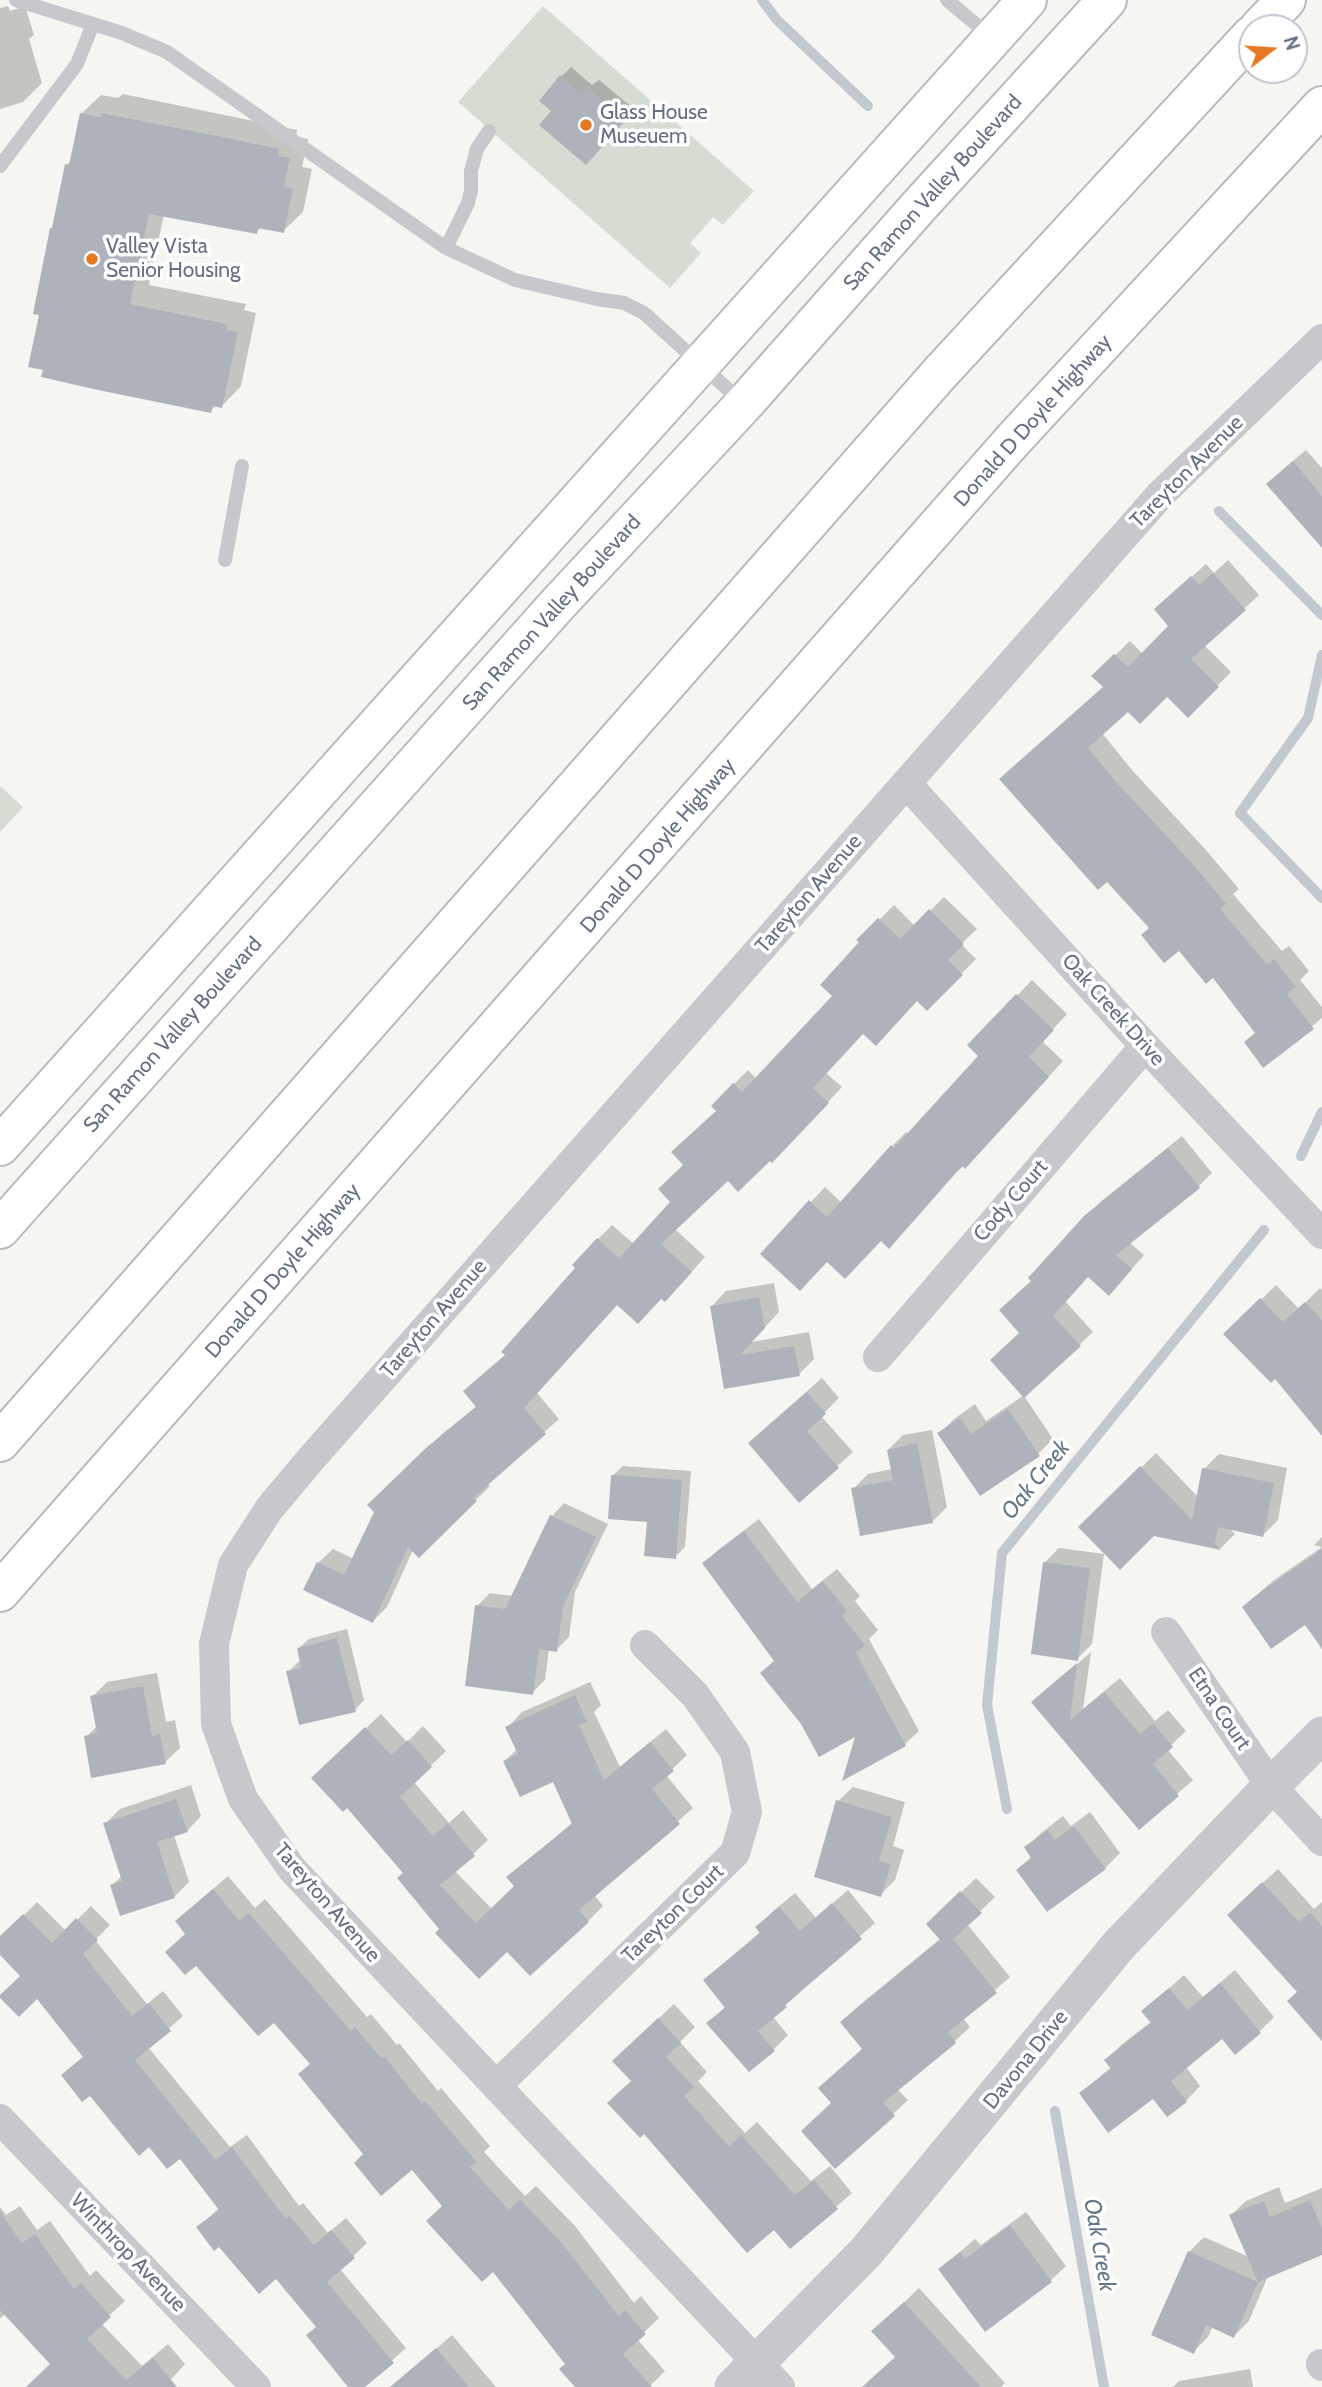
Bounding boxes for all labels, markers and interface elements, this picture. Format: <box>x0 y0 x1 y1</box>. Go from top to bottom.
north arrow <box>1238 14 1308 84</box>
text: N <box>1279 34 1305 53</box>
street label: San Ramon Valley Boulevard <box>838 90 1028 296</box>
place label: Glass House Museuem <box>600 100 708 150</box>
marker: Glass House Museuem <box>578 117 594 133</box>
place label: Valley Vista Senior Housing <box>106 234 241 284</box>
marker: Valley Vista Senior Housing <box>84 251 100 267</box>
street label: Donald D Doyle Highway <box>949 330 1117 512</box>
street label: Tareyton Avenue <box>1125 410 1249 534</box>
street label: San Ramon Valley Boulevard <box>457 510 647 716</box>
street label: Donald D Doyle Highway <box>575 753 741 939</box>
street label: Tareyton Avenue <box>751 829 867 959</box>
street label: San Ramon Valley Boulevard <box>78 932 268 1138</box>
street label: Oak Creek Drive <box>1056 949 1170 1071</box>
street label: Cody Court <box>969 1155 1053 1247</box>
street label: Donald D Doyle Highway <box>200 1178 366 1364</box>
street label: Tareyton Avenue <box>376 1254 492 1384</box>
water label: Oak Creek <box>996 1435 1076 1525</box>
street label: Etna Court <box>1182 1663 1256 1755</box>
street label: Tareyton Avenue <box>269 1838 385 1968</box>
street label: Tareyton Court <box>617 1859 729 1969</box>
street label: Davona Drive <box>978 2005 1074 2115</box>
street label: Winthrop Avenue <box>65 2188 191 2318</box>
water label: Oak Creek <box>1077 2196 1121 2294</box>

